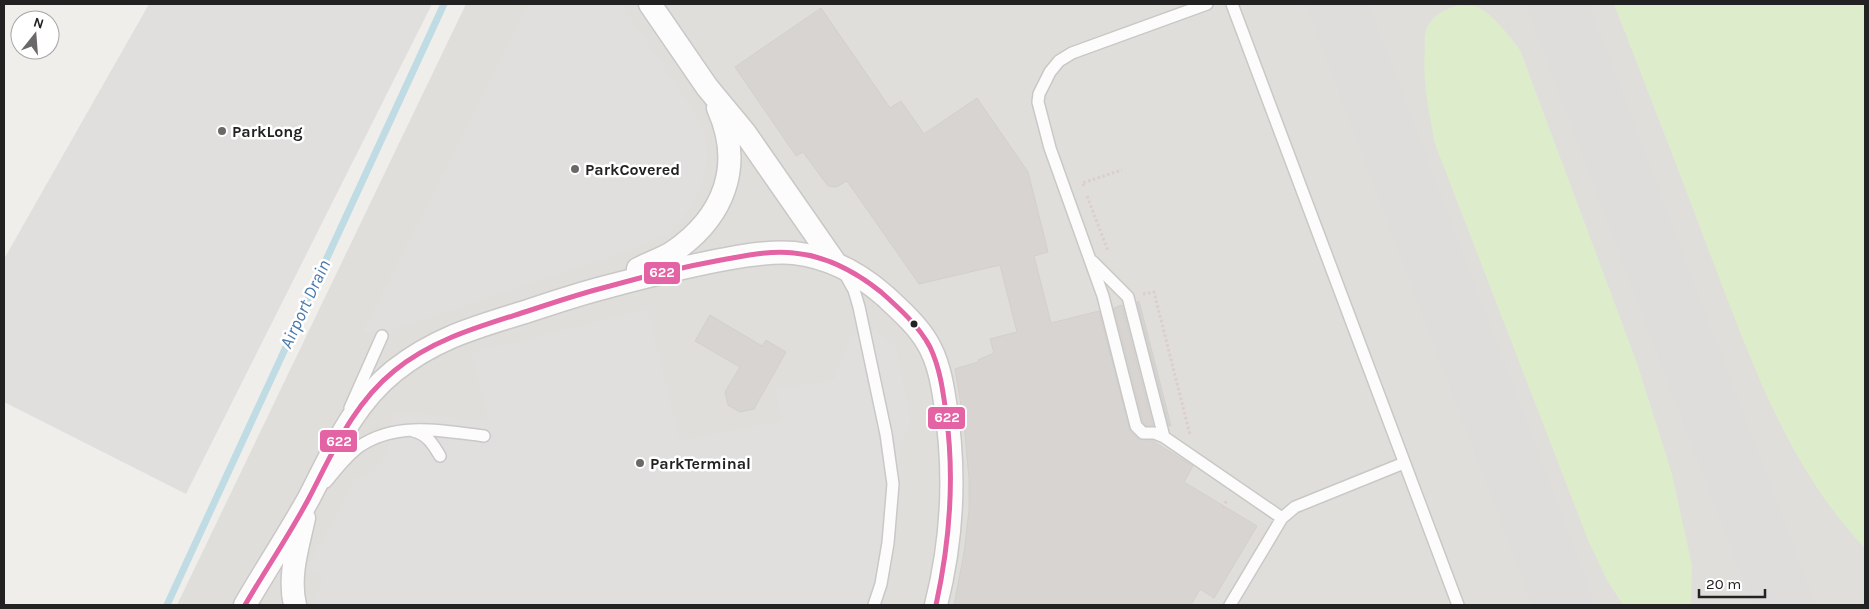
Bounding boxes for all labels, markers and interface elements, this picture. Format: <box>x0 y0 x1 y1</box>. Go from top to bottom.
north arrow <box>10 10 60 60</box>
text: N <box>31 13 46 33</box>
place label: ParkLong <box>232 122 303 141</box>
marker: ParkLong <box>216 125 228 137</box>
place label: ParkCovered <box>585 160 680 179</box>
marker: ParkCovered <box>569 163 581 175</box>
water label: Airport Drain <box>275 256 335 352</box>
line badge: 622 <box>643 261 681 285</box>
text: 622 <box>649 264 675 281</box>
unlabelled marker <box>909 319 919 329</box>
line badge: 622 <box>927 406 966 430</box>
text: 622 <box>934 409 960 426</box>
line badge: 622 <box>319 429 358 453</box>
text: 622 <box>326 433 352 450</box>
place label: ParkTerminal <box>650 454 751 473</box>
marker: ParkTerminal <box>634 457 646 469</box>
scale bar <box>1699 566 1765 598</box>
text: 20 m <box>1706 575 1741 593</box>

